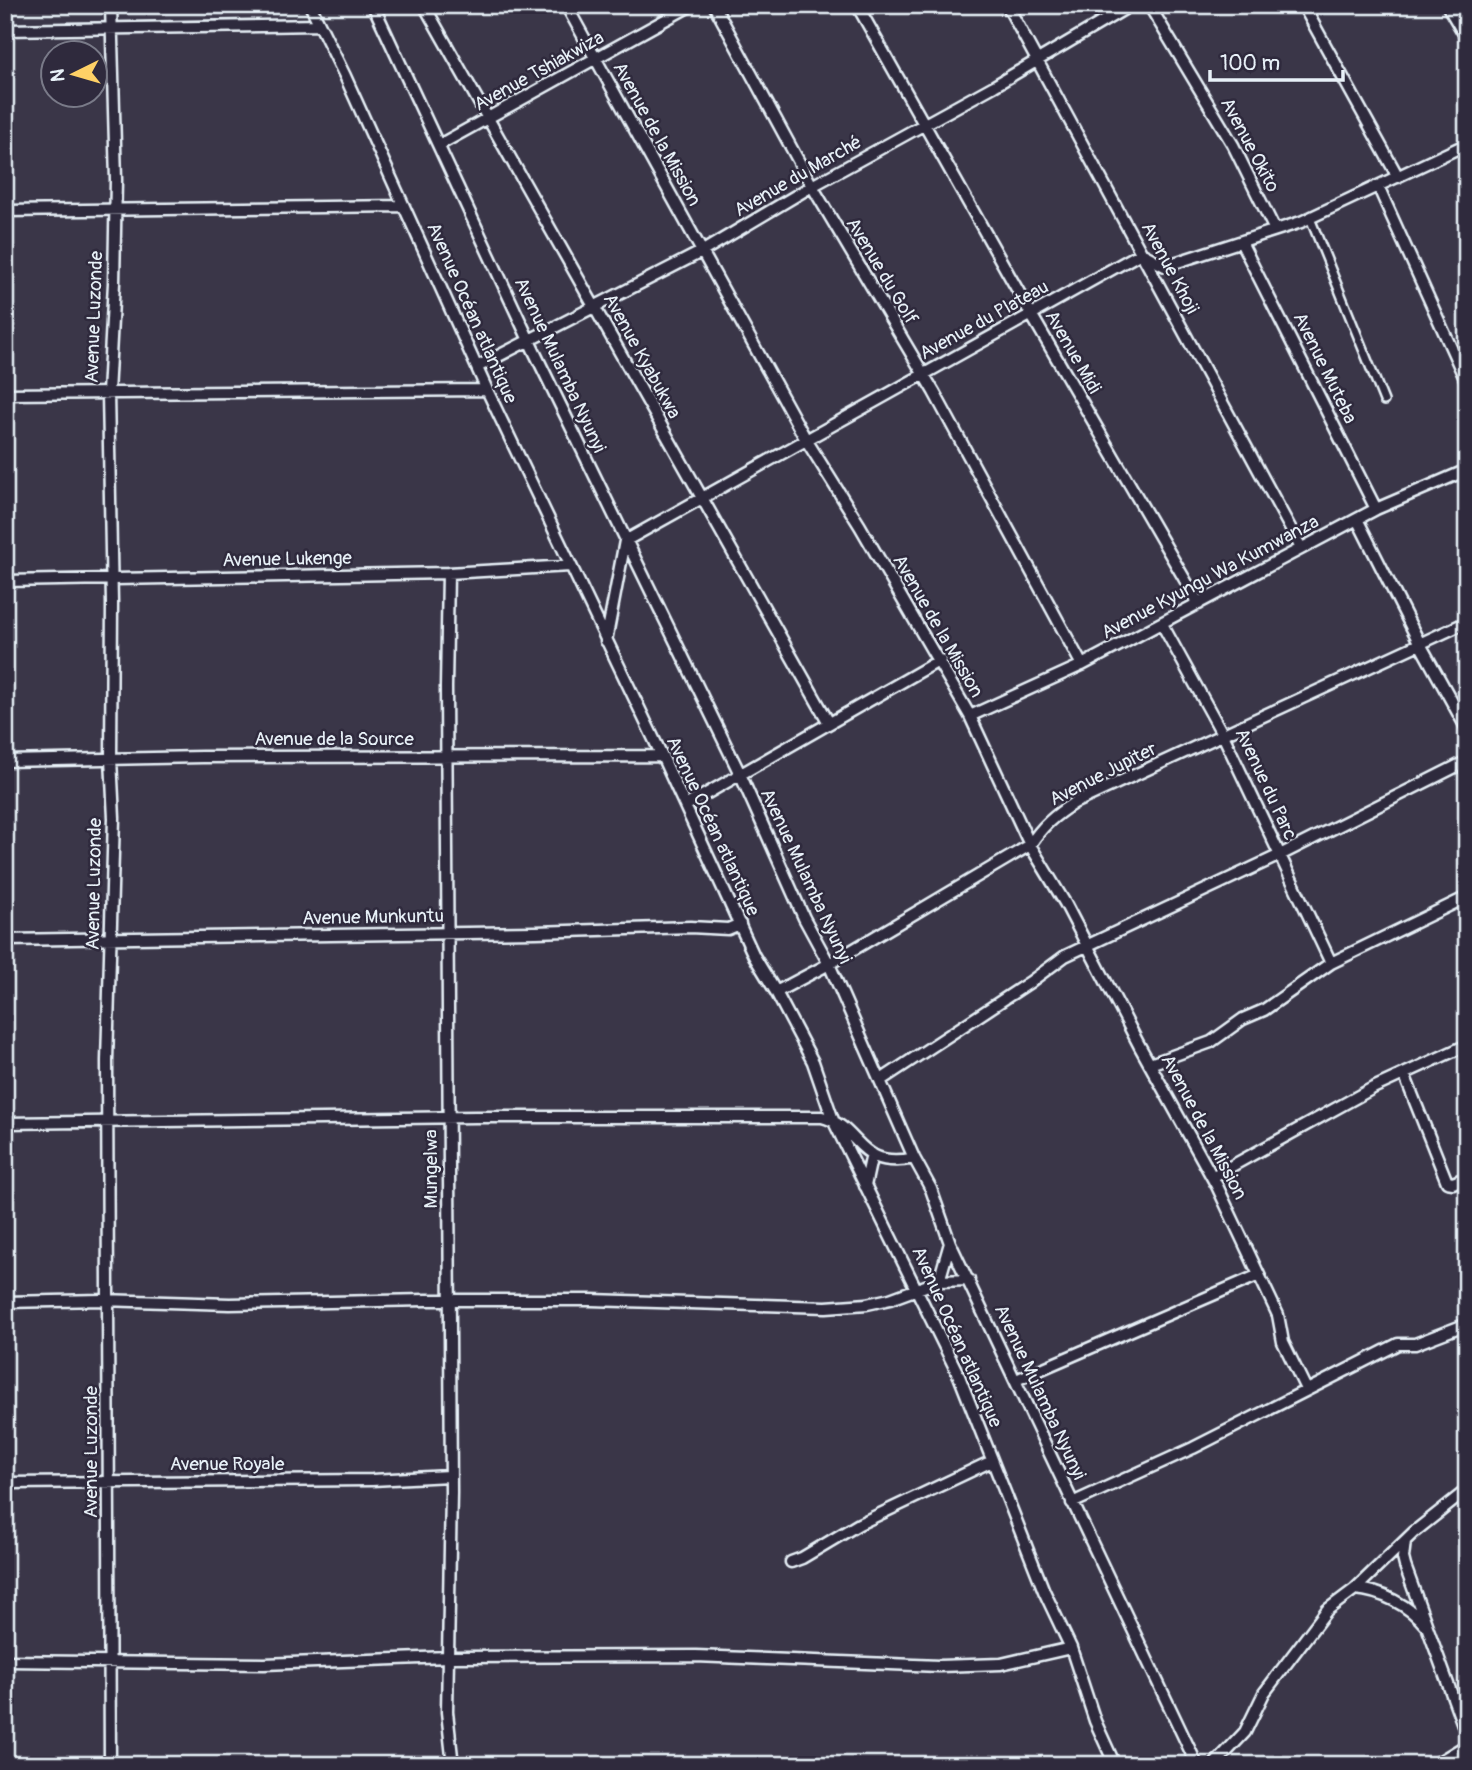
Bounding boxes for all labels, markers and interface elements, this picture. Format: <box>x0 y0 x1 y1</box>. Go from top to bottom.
street label: Avenue Tshiakwiza <box>470 25 608 117</box>
north arrow <box>38 38 108 108</box>
scale bar <box>1210 38 1342 82</box>
text: 100 m <box>1220 50 1280 77</box>
street label: Avenue de la Mission <box>607 58 707 210</box>
text: N <box>46 68 71 83</box>
street label: Avenue Okito <box>1215 94 1285 196</box>
street label: Avenue du Marché <box>730 130 866 222</box>
street label: Avenue du Golf <box>841 213 923 329</box>
street label: Avenue Khoji <box>1136 218 1204 318</box>
street label: Avenue Océan atlantique <box>421 219 523 408</box>
street label: Avenue Luzonde <box>80 250 108 384</box>
street label: Avenue Mulamba Nyunyi <box>509 274 611 456</box>
street label: Avenue du Plateau <box>915 275 1053 365</box>
street label: Avenue Kyabukwa <box>598 289 686 423</box>
street label: Avenue Midi <box>1040 306 1106 398</box>
street label: Avenue Muteba <box>1288 308 1362 428</box>
street label: Avenue Kyungu Wa Kumwanza <box>1097 509 1323 645</box>
street label: Avenue Lukenge <box>222 546 353 572</box>
street label: Avenue de la Mission <box>887 550 989 702</box>
street label: Avenue du Parc <box>1230 724 1302 844</box>
street label: Avenue de la Source <box>254 727 414 751</box>
street label: Avenue Océan atlantique <box>661 732 765 920</box>
street label: Avenue Jupiter <box>1045 737 1161 811</box>
street label: Avenue Mulamba Nyunyi <box>755 785 857 967</box>
street label: Avenue Luzonde <box>81 817 107 950</box>
street label: Avenue Munkuntu <box>302 904 444 930</box>
street label: Avenue de la Mission <box>1156 1050 1252 1204</box>
street label: Mungelwa <box>419 1129 443 1209</box>
street label: Avenue Océan atlantique <box>906 1243 1008 1432</box>
street label: Avenue Mulamba Nyunyi <box>989 1301 1091 1483</box>
street label: Avenue Luzonde <box>79 1385 103 1518</box>
street label: Avenue Royale <box>170 1452 285 1476</box>

